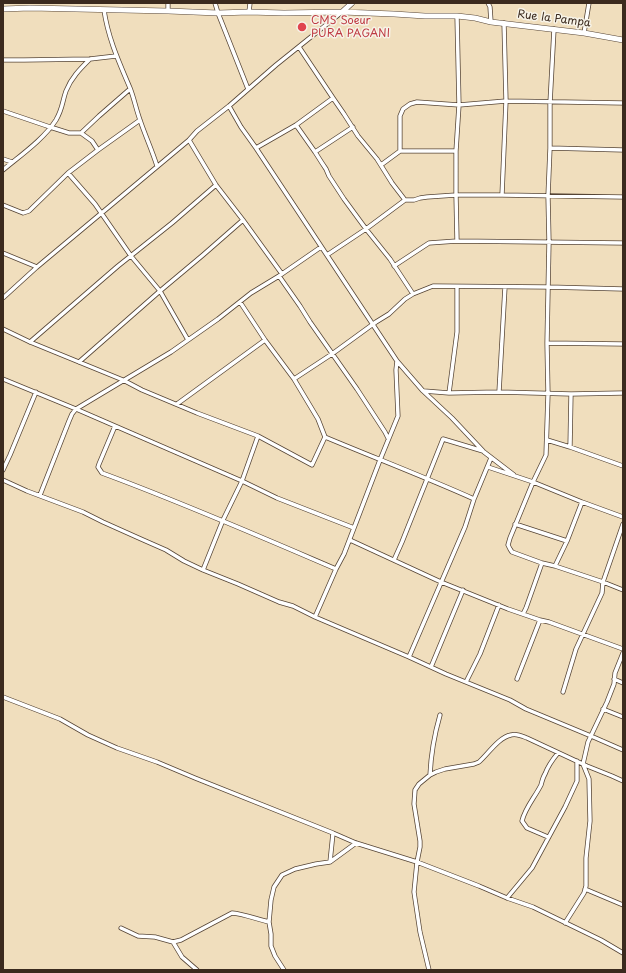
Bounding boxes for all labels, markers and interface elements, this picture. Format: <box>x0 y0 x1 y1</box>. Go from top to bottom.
street label: Rue la Pampa <box>517 8 591 30</box>
place label: CMS Soeur PURA PAGANI <box>311 14 390 40</box>
marker: CMS Soeur PURA PAGANI <box>296 21 308 33</box>

